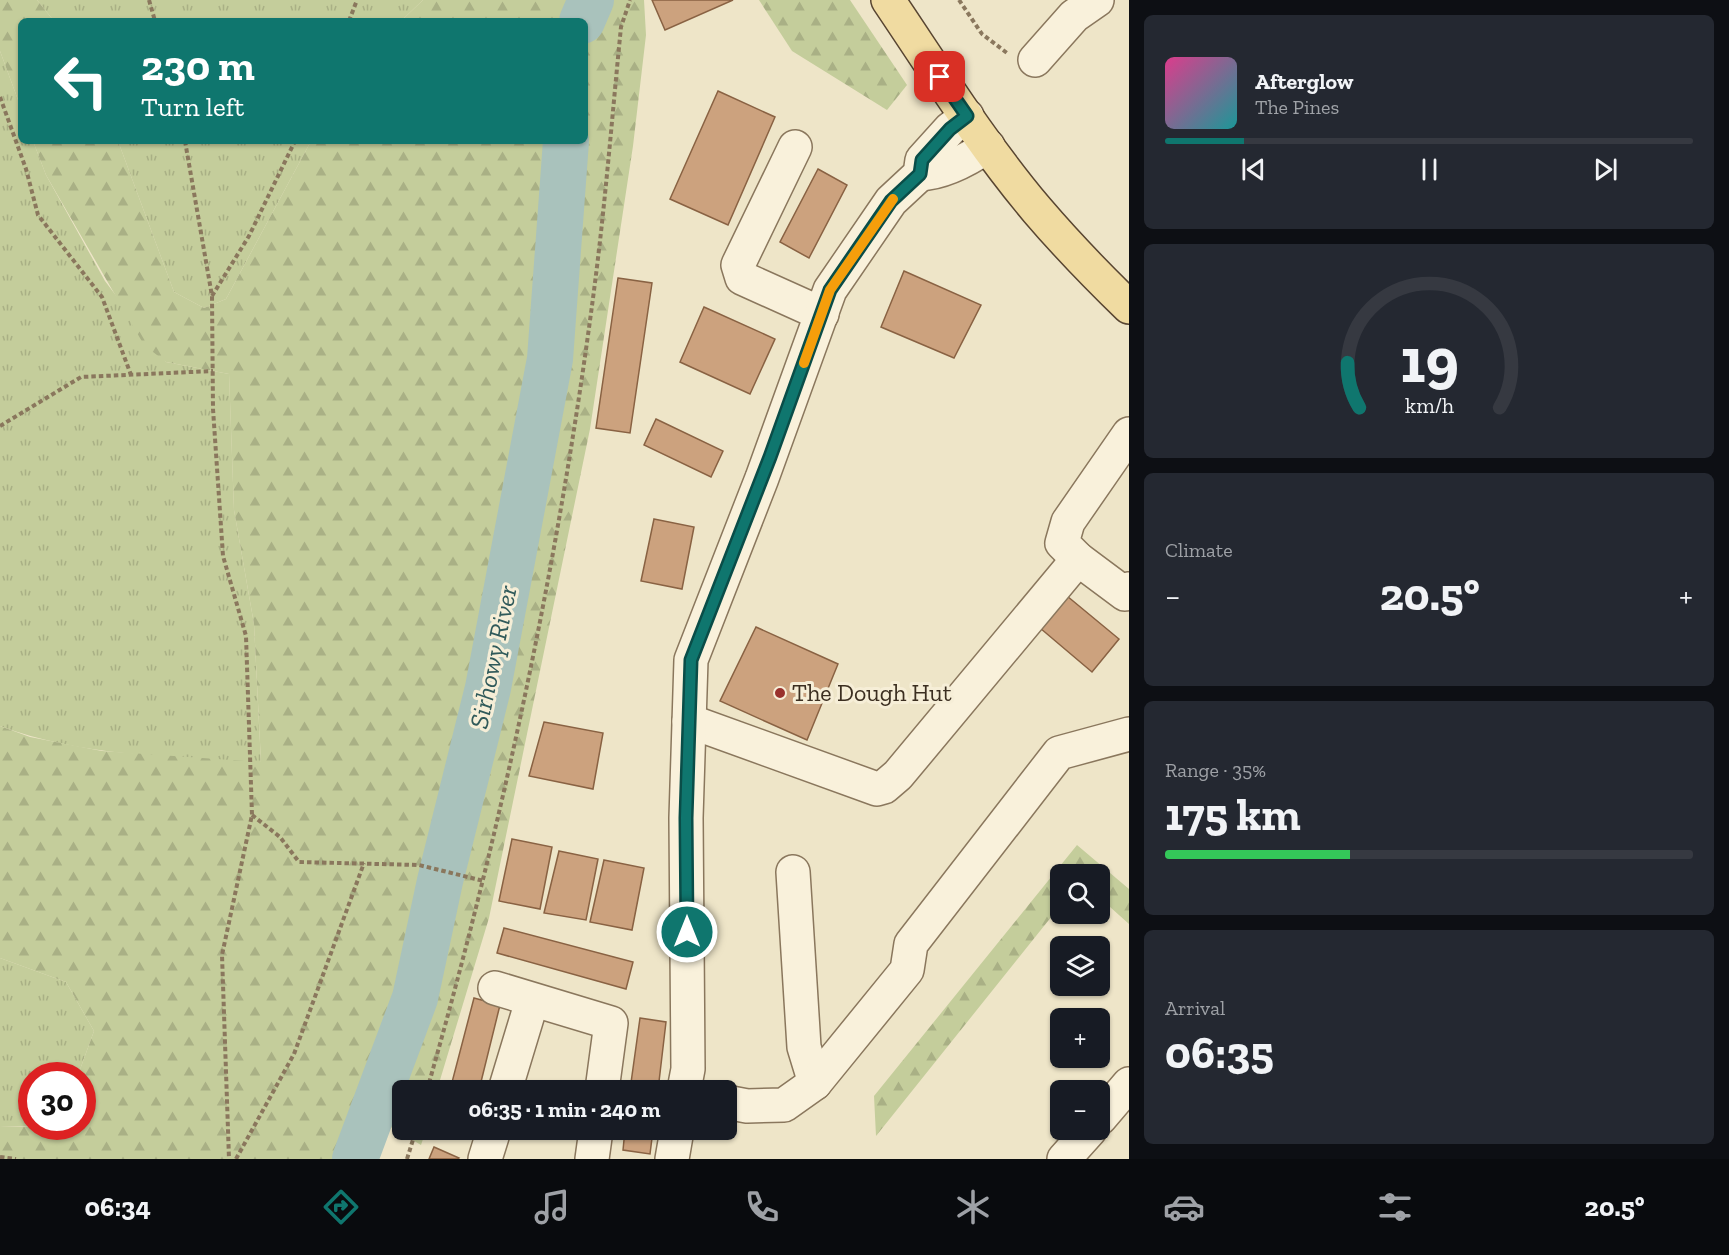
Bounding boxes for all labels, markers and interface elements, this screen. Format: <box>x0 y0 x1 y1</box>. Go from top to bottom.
text: 230 m <box>141 40 255 91</box>
icon: left <box>42 42 120 120</box>
pin <box>914 51 965 102</box>
icon: arrive <box>923 60 956 93</box>
text: Afterglow <box>1255 68 1353 95</box>
text: Turn left <box>141 91 244 123</box>
text: The Pines <box>1255 95 1339 119</box>
icon: previous <box>1237 153 1270 186</box>
icon: pause <box>1413 153 1446 186</box>
icon: next <box>1589 153 1622 186</box>
text: 19 <box>1400 323 1458 398</box>
text: km/h <box>1405 393 1453 418</box>
text: Climate <box>1165 538 1233 562</box>
text: 20.5° <box>1380 568 1480 622</box>
text: − <box>1165 576 1180 615</box>
text: + <box>1679 576 1693 615</box>
water label: Sirhowy River <box>462 582 524 731</box>
place label: The Dough Hut <box>792 678 952 707</box>
marker: The Dough Hut <box>773 686 787 700</box>
text: Range · 35% <box>1165 758 1266 782</box>
text: 175 km <box>1165 788 1301 842</box>
map controls <box>1050 864 1110 1140</box>
button: search <box>1050 864 1110 924</box>
position arrow <box>655 900 719 964</box>
button: layers <box>1050 936 1110 996</box>
text: Arrival <box>1165 996 1225 1020</box>
button: + <box>1050 1008 1110 1068</box>
text: 06:35 <box>1165 1026 1274 1080</box>
speed limit sign: 30 <box>18 1062 96 1140</box>
button: − <box>1050 1080 1110 1140</box>
text: 06:35 · 1 min · 240 m <box>468 1096 661 1123</box>
icon: directions <box>320 1186 362 1228</box>
icon: music <box>531 1186 573 1228</box>
icon: phone <box>741 1186 783 1228</box>
icon: climate <box>952 1186 994 1228</box>
icon: car <box>1163 1186 1205 1228</box>
icon: filters <box>1374 1186 1416 1228</box>
text: 06:34 <box>84 1191 151 1223</box>
text: 20.5° <box>1584 1191 1645 1223</box>

